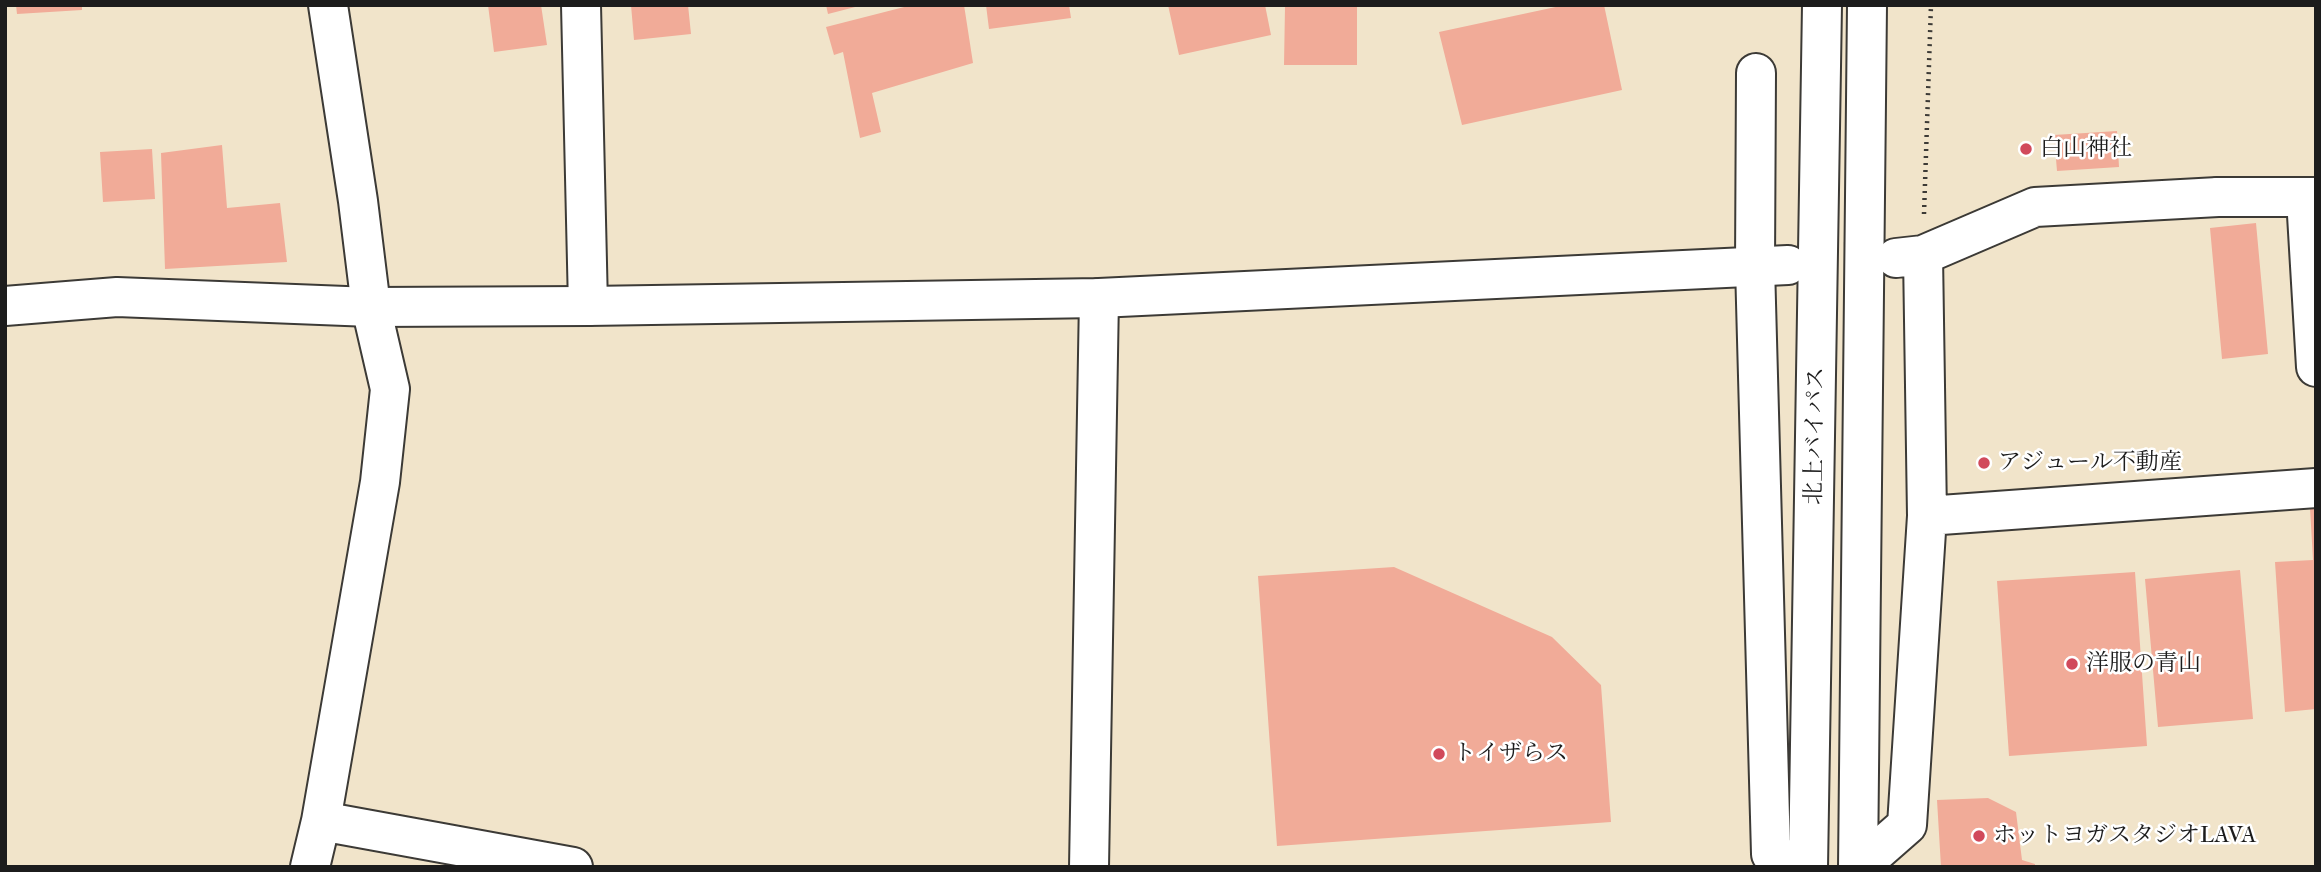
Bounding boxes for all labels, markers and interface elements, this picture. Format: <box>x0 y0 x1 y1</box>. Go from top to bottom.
place label: 白山神社 <box>2040 135 2132 163</box>
marker: 白山神社 <box>2018 141 2034 157</box>
street label: 北上バイパス <box>1801 367 1831 505</box>
place label: アジュール不動産 <box>1998 449 2182 477</box>
marker: アジュール不動産 <box>1976 455 1992 471</box>
place label: 洋服の青山 <box>2086 650 2201 678</box>
marker: 洋服の青山 <box>2064 656 2080 672</box>
place label: トイザらス <box>1453 740 1568 768</box>
marker: トイザらス <box>1431 746 1447 762</box>
place label: ホットヨガスタジオLAVA <box>1993 822 2256 850</box>
marker: ホットヨガスタジオLAVA <box>1971 828 1987 844</box>

